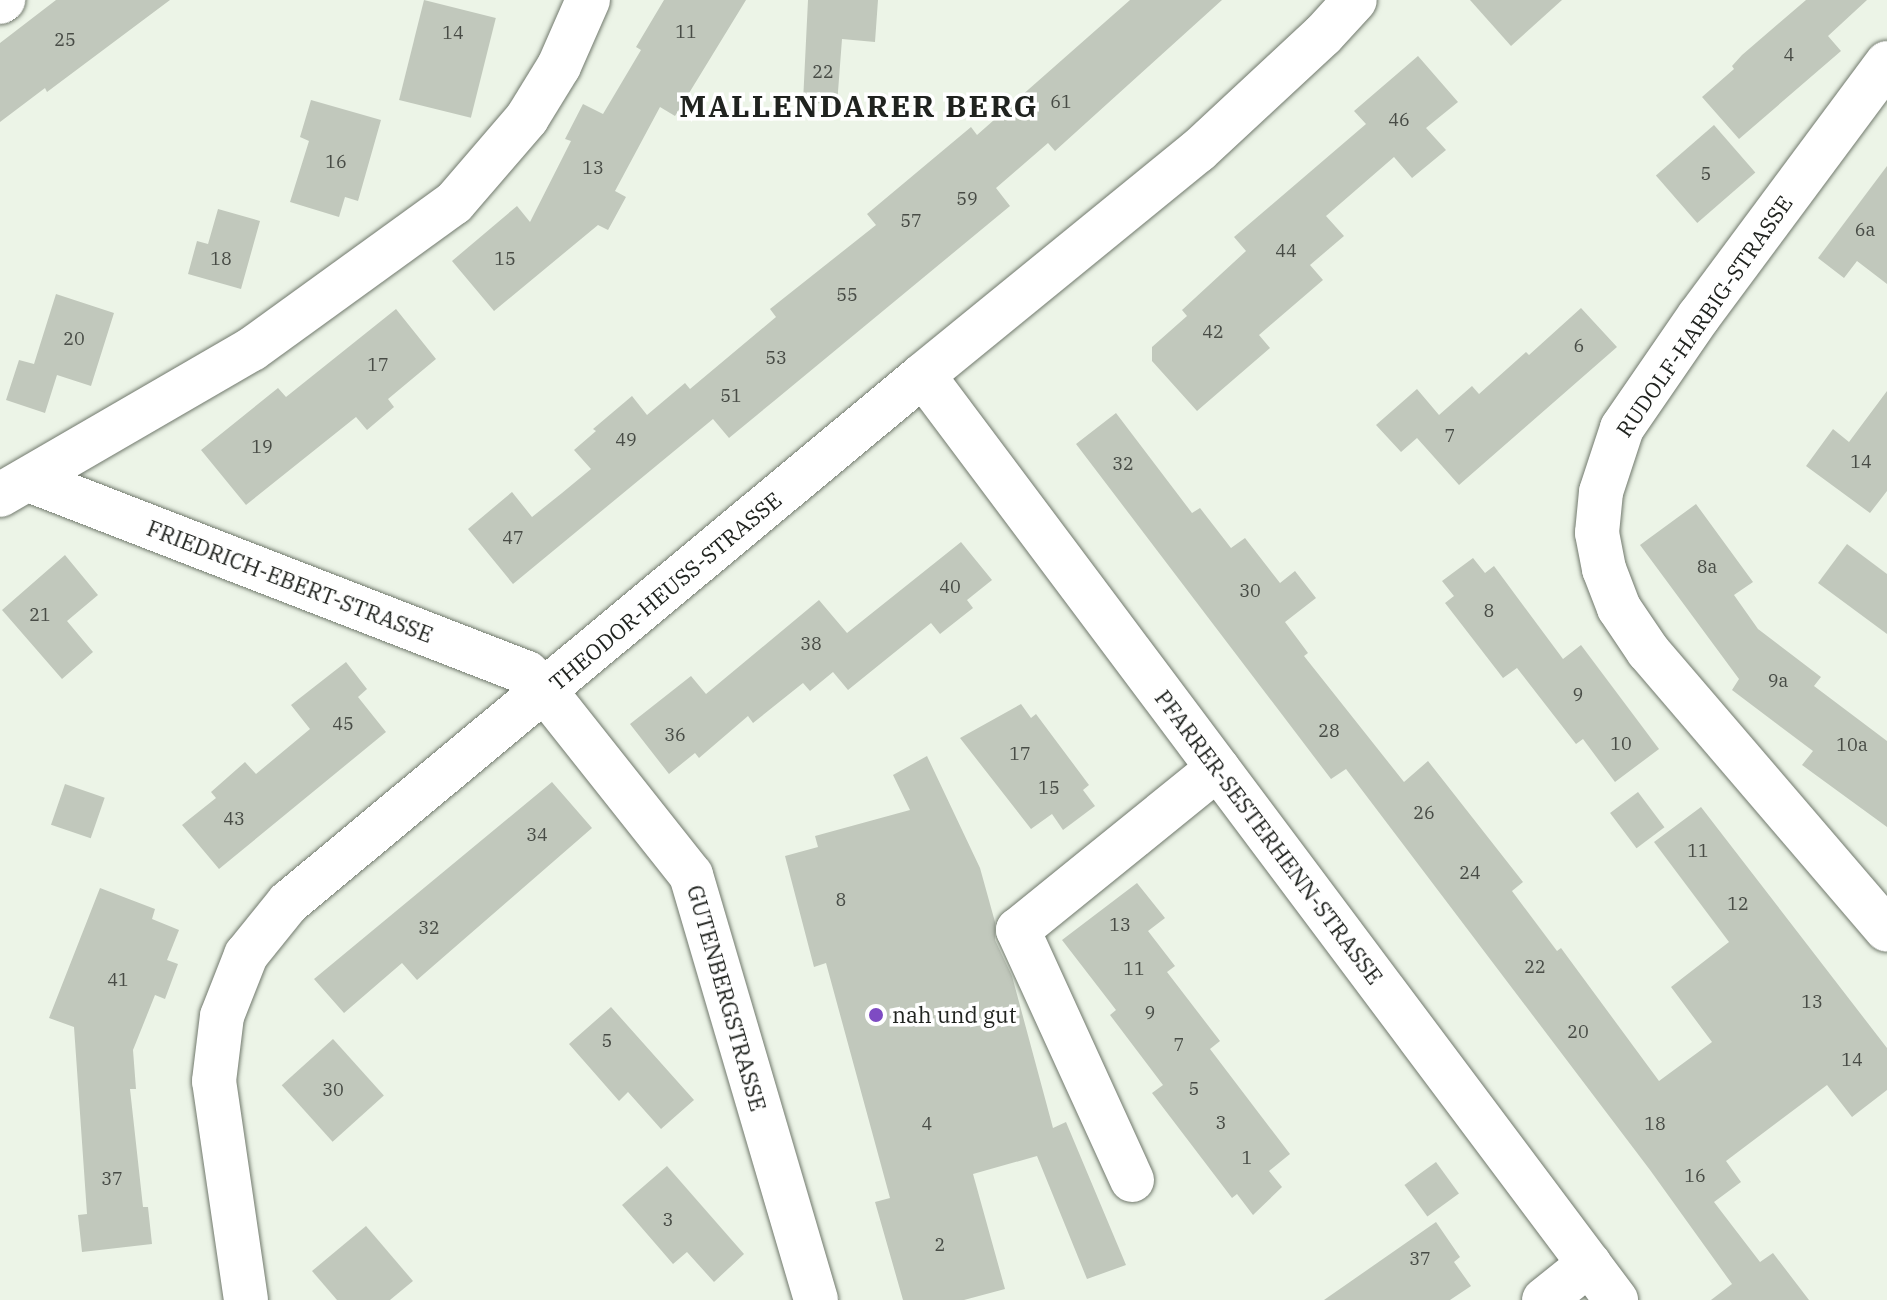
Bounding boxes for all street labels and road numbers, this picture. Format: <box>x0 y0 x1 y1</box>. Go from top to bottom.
street label: RUDOLF-HARBIG-STRASSE <box>1610 190 1798 442</box>
street label: THEODOR-HEUSS-STRASSE <box>544 486 786 696</box>
street label: FRIEDRICH-EBERT-STRASSE <box>143 514 437 648</box>
street label: PFARRER-SESTERHENN-STRASSE <box>1150 685 1388 989</box>
street label: GUTENBERGSTRASSE <box>682 882 772 1114</box>

